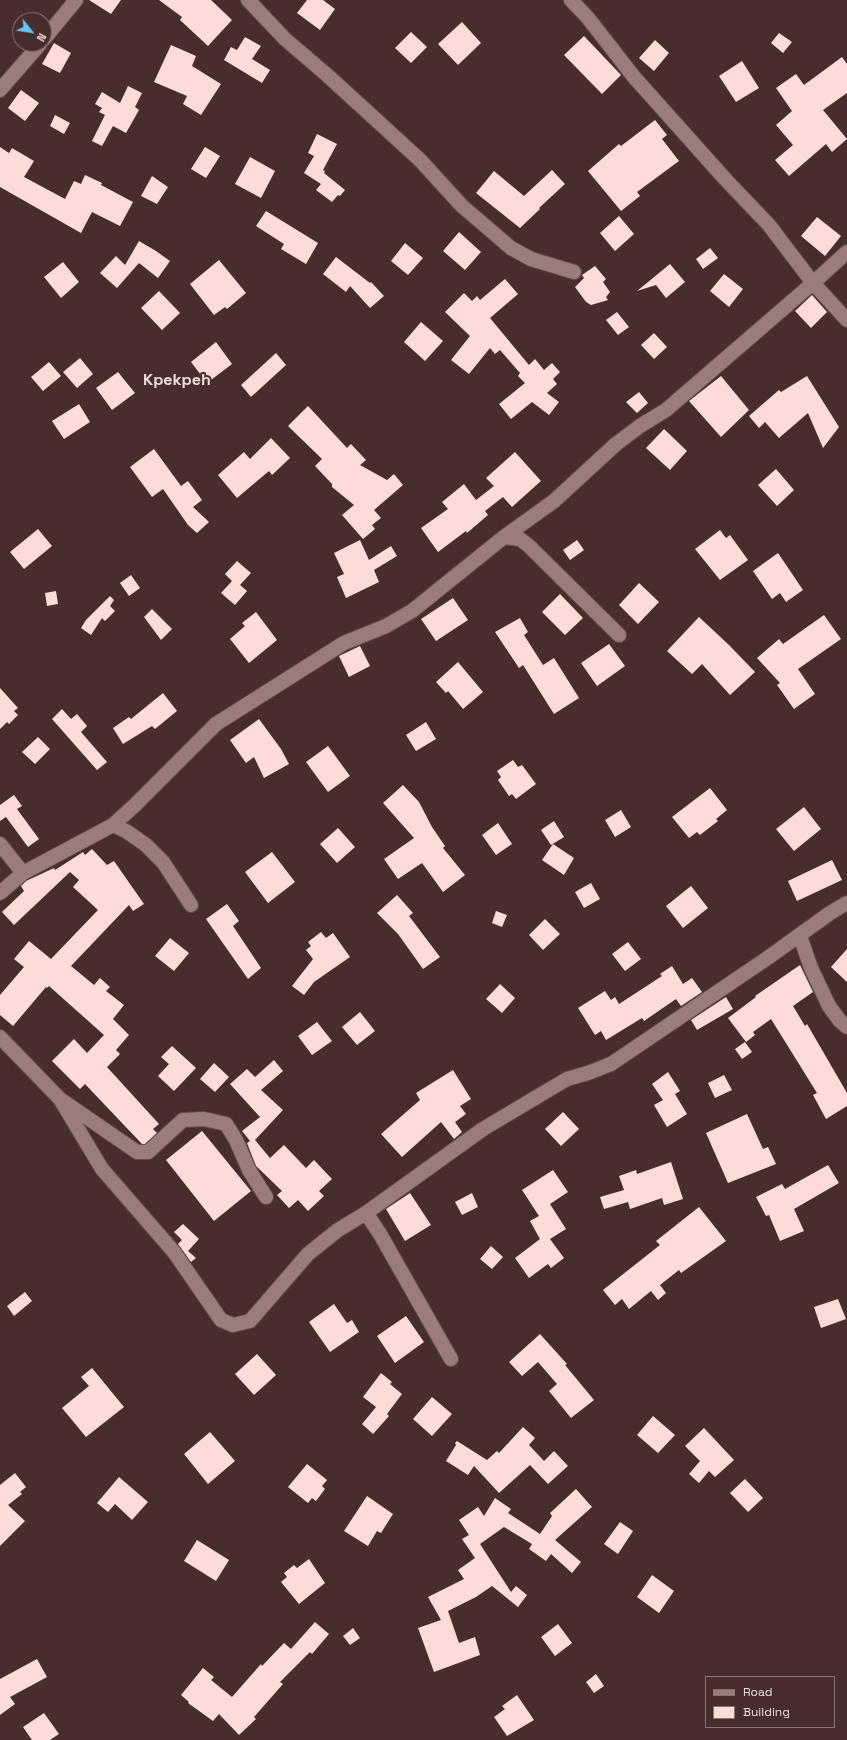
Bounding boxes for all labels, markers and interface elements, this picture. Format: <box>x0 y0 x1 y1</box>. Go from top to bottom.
north arrow <box>12 12 52 52</box>
text: N <box>34 31 49 44</box>
district label: Kpekpeh <box>143 371 211 391</box>
legend <box>705 1676 835 1728</box>
text: Road <box>743 1684 772 1700</box>
text: Building <box>743 1704 790 1720</box>

